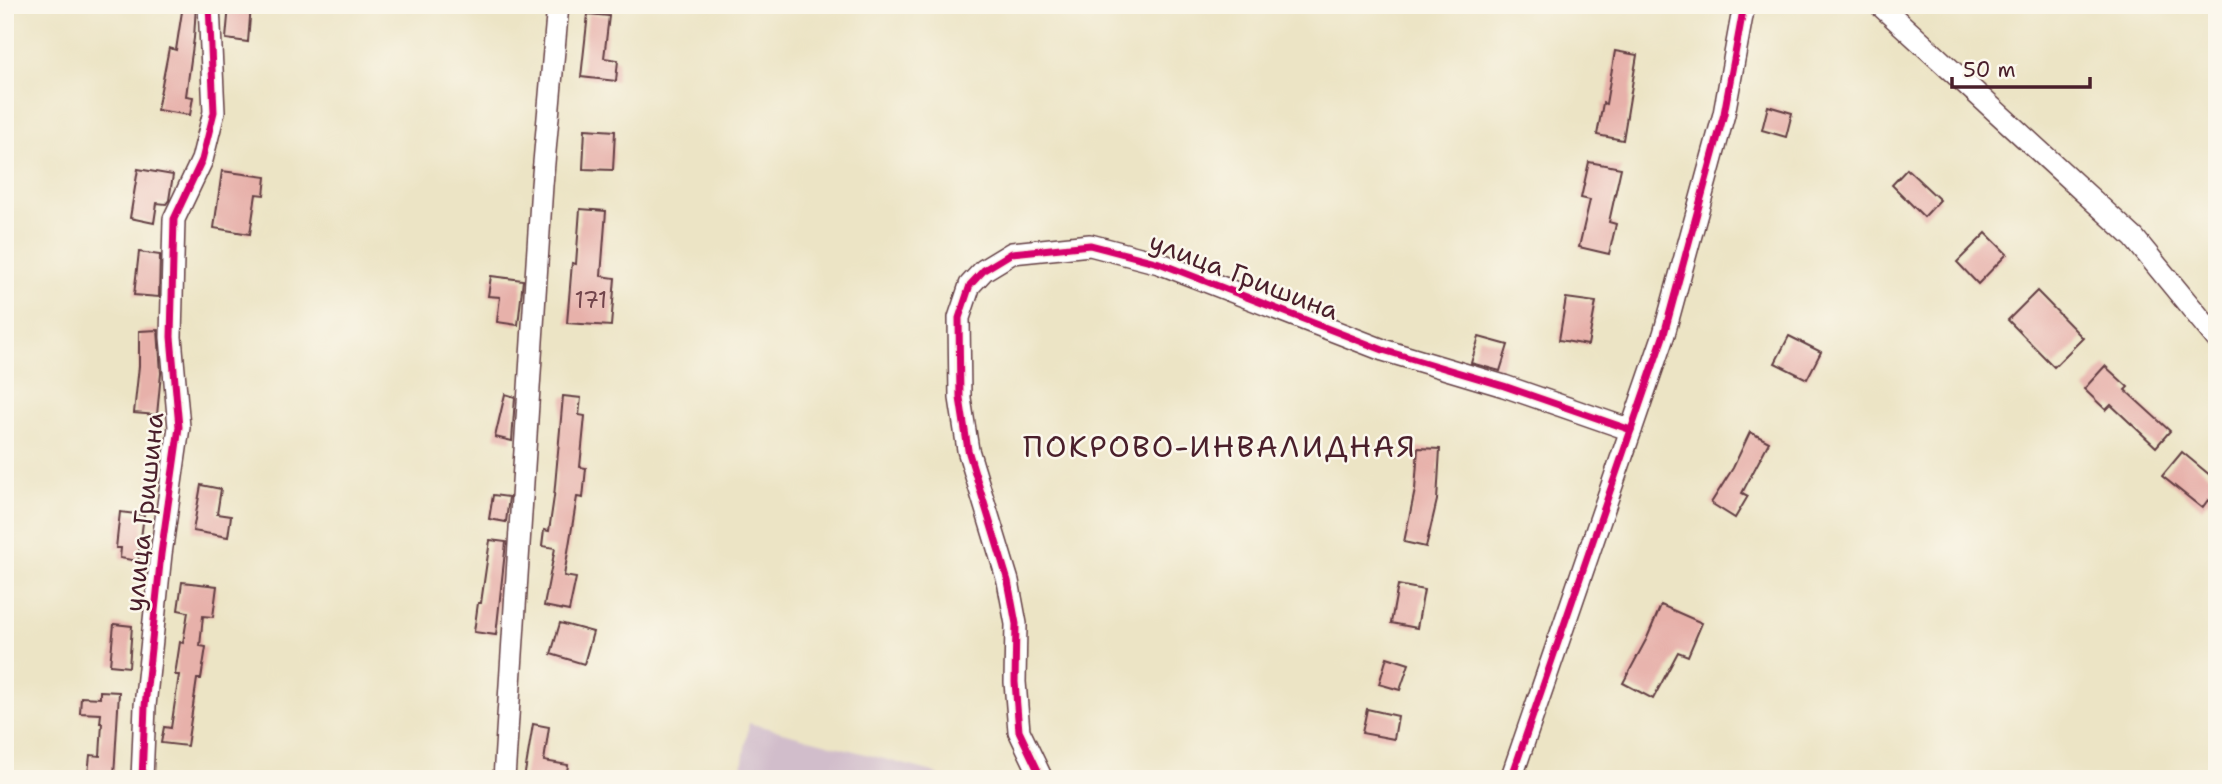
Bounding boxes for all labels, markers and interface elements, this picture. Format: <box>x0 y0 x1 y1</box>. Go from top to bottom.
scale bar <box>1952 46 2091 90</box>
text: 50 m <box>1963 56 2016 84</box>
street label: улица Гришина <box>1144 223 1344 328</box>
house number: 171 <box>575 285 607 315</box>
street label: улица Гришина <box>116 410 171 613</box>
district label: ПОКРОВО-ИНВАЛИДНАЯ <box>1023 426 1417 467</box>

